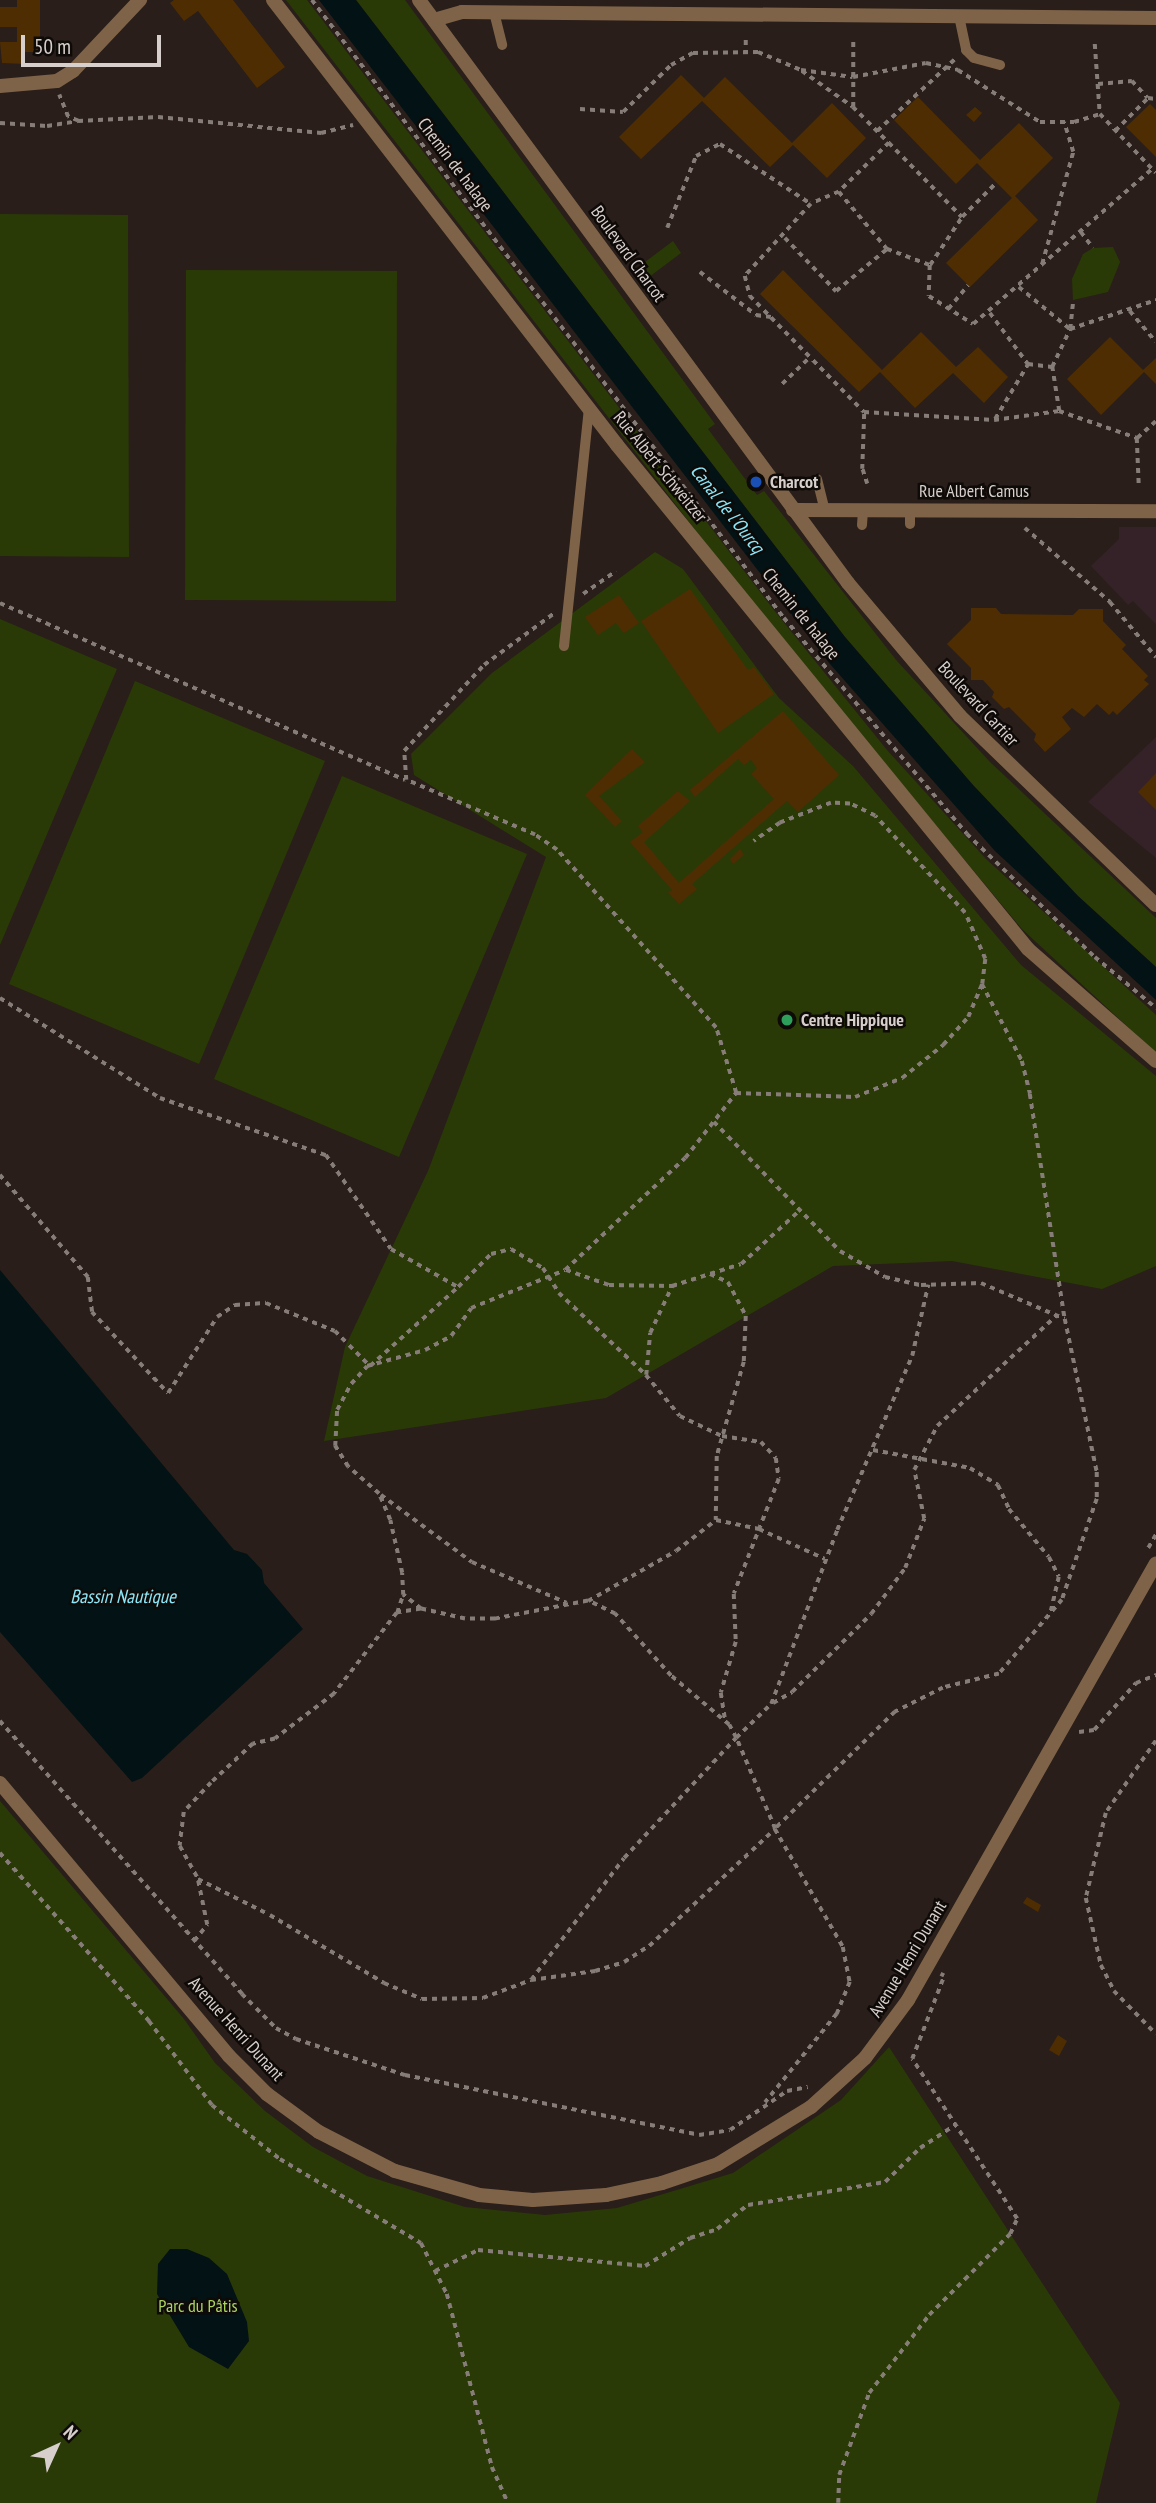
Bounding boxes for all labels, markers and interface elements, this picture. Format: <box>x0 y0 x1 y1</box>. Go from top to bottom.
scale bar <box>24 21 164 65</box>
text: 50 m <box>34 33 71 60</box>
street label: Chemin de halage <box>413 114 497 216</box>
street label: Boulevard Charcot <box>586 202 670 306</box>
street label: Rue Albert Schweitzer <box>608 407 712 527</box>
water label: Canal de l'Ourcq <box>685 460 769 558</box>
place label: Charcot <box>770 471 818 493</box>
marker: Charcot <box>748 474 764 490</box>
street label: Rue Albert Camus <box>919 480 1029 502</box>
street label: Chemin de halage <box>757 564 845 664</box>
street label: Boulevard Cartier <box>933 657 1023 751</box>
place label: Centre Hippique <box>801 1009 904 1031</box>
marker: Centre Hippique <box>779 1012 795 1028</box>
water label: Bassin Nautique <box>70 1586 176 1608</box>
street label: Avenue Henri Dunant <box>865 1897 951 2021</box>
street label: Avenue Henri Dunant <box>184 1973 288 2085</box>
park label: Parc du Pâtis <box>158 2295 238 2317</box>
north arrow <box>21 2412 91 2482</box>
text: N <box>59 2420 83 2444</box>

